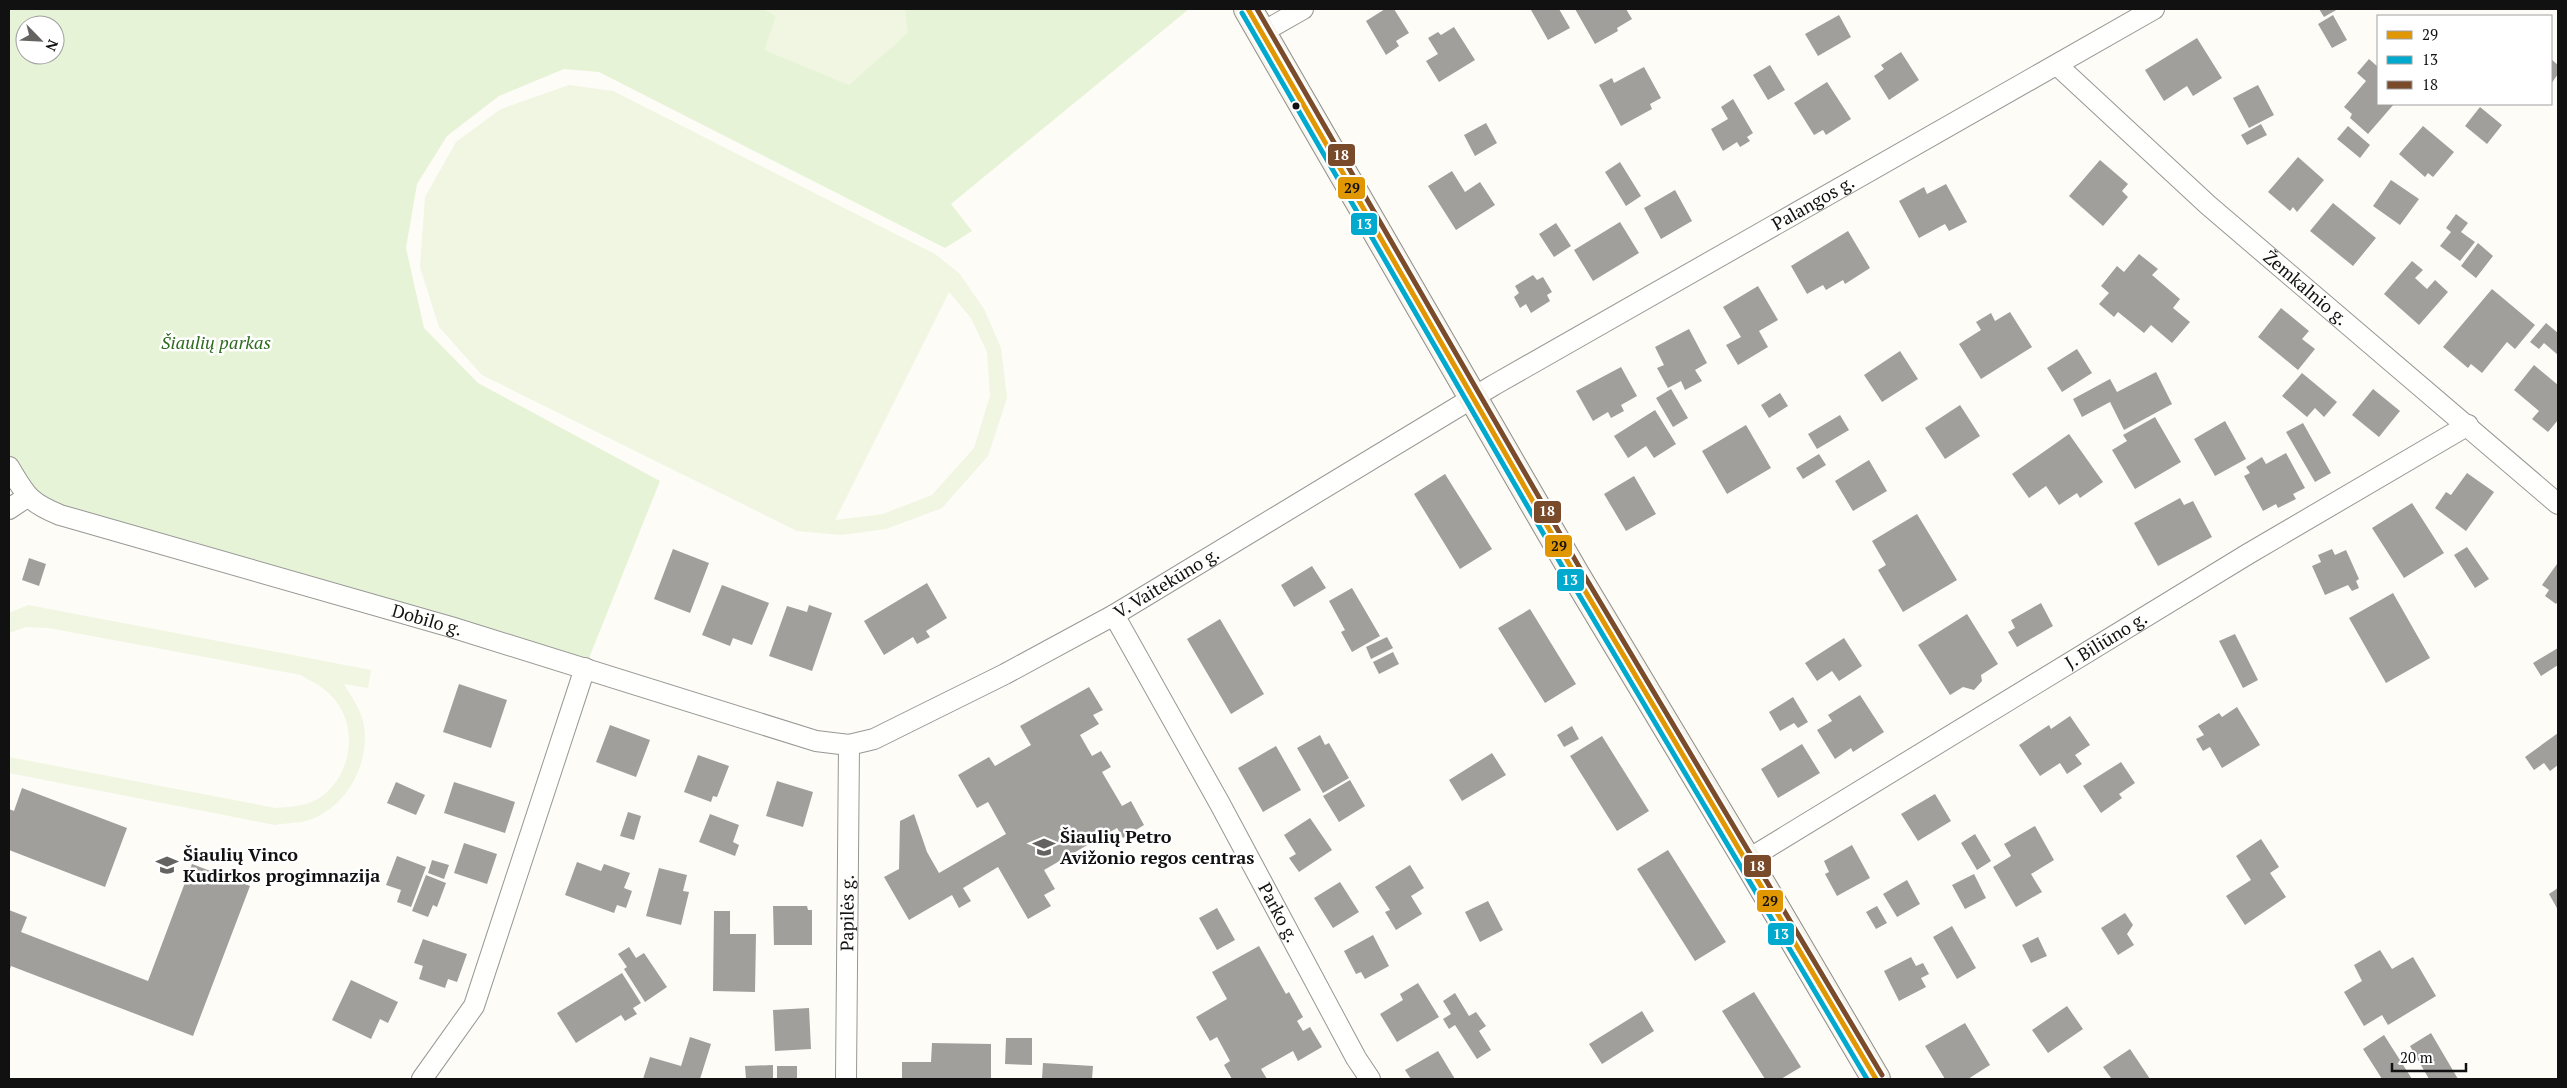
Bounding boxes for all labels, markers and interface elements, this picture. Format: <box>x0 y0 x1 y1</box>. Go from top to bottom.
north arrow <box>15 15 65 65</box>
legend <box>2377 15 2552 105</box>
text: 29 <box>2422 24 2438 44</box>
text: N <box>41 37 63 55</box>
text: 13 <box>2422 49 2438 69</box>
text: 18 <box>2422 74 2438 94</box>
unlabelled marker <box>1291 101 1301 111</box>
line badge: 18 <box>1327 143 1356 167</box>
text: 18 <box>1333 145 1349 164</box>
street label: Palangos g. <box>1767 169 1858 235</box>
line badge: 29 <box>1337 176 1366 200</box>
text: 29 <box>1344 178 1360 197</box>
line badge: 13 <box>1350 212 1378 236</box>
text: 13 <box>1356 214 1372 233</box>
street label: Žemkalnio g. <box>2259 245 2353 330</box>
park label: Šiaulių parkas <box>161 330 271 354</box>
line badge: 18 <box>1533 500 1562 524</box>
text: 18 <box>1539 501 1555 520</box>
line badge: 29 <box>1544 534 1573 558</box>
text: 29 <box>1551 536 1567 555</box>
street label: V. Vaitekūno g. <box>1109 541 1223 623</box>
line badge: 13 <box>1556 568 1585 592</box>
text: 13 <box>1562 570 1578 589</box>
street label: Dobilo g. <box>389 598 466 641</box>
street label: J. Biliūno g. <box>2060 605 2151 674</box>
place label: Šiaulių Petro Avižonio regos centras <box>1060 824 1254 869</box>
school or university icon: Šiaulių Petro Avižonio regos centras <box>1031 834 1057 860</box>
place label: Šiaulių Vinco Kudirkos progimnazija <box>183 842 380 887</box>
school or university icon: Šiaulių Vinco Kudirkos progimnazija <box>154 852 180 878</box>
line badge: 18 <box>1743 854 1772 878</box>
text: 18 <box>1749 856 1765 875</box>
street label: Papilės g. <box>834 875 859 951</box>
street label: Parko g. <box>1253 878 1305 946</box>
line badge: 29 <box>1756 889 1784 913</box>
text: 29 <box>1762 891 1778 910</box>
line badge: 13 <box>1767 922 1795 946</box>
text: 13 <box>1773 924 1789 943</box>
scale bar <box>2392 1040 2466 1072</box>
text: 20 m <box>2400 1047 2433 1067</box>

